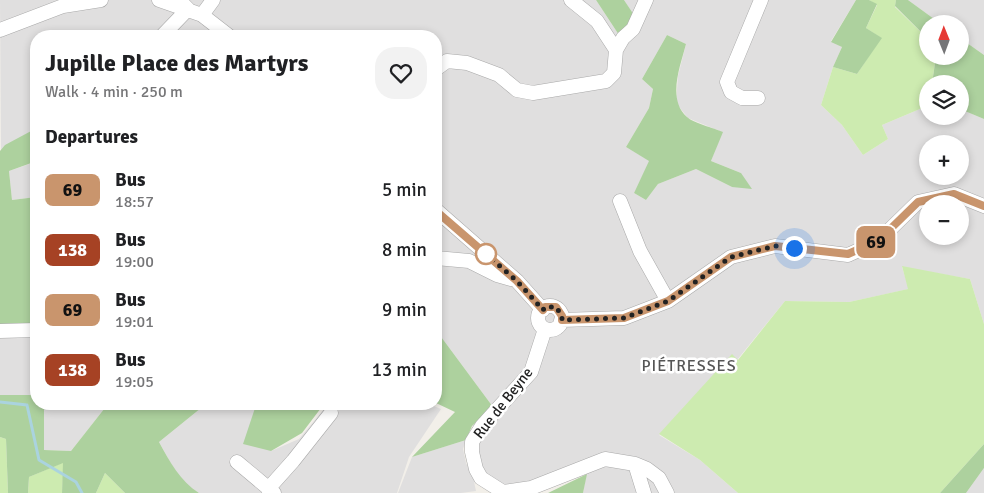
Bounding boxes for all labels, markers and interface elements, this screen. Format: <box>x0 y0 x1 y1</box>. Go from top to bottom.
north arrow <box>919 15 969 65</box>
map controls <box>919 15 969 245</box>
button: heart <box>375 47 427 99</box>
text: Jupille Place des Martyrs <box>45 48 308 78</box>
button: layers <box>919 75 969 125</box>
text: Walk · 4 min · 250 m <box>45 82 183 102</box>
text: Departures <box>45 125 138 149</box>
button: + <box>919 135 969 185</box>
text: Bus <box>115 168 146 192</box>
text: 5 min <box>382 178 427 202</box>
text: 69 <box>63 179 82 201</box>
text: 18:57 <box>115 192 154 212</box>
button: − <box>919 195 969 245</box>
line badge: 69 <box>854 226 898 258</box>
text: Bus <box>115 228 146 252</box>
text: 69 <box>866 231 886 253</box>
your location <box>782 236 807 261</box>
text: 8 min <box>382 238 427 262</box>
text: 138 <box>58 239 87 261</box>
unlabelled marker <box>475 243 497 265</box>
text: 19:00 <box>115 252 154 272</box>
text: Bus <box>115 288 146 312</box>
text: 9 min <box>382 298 427 322</box>
text: 69 <box>63 299 82 321</box>
text: 19:01 <box>115 312 154 332</box>
text: Bus <box>115 348 146 372</box>
district label: PIÉTRESSES <box>641 356 737 376</box>
text: 13 min <box>372 358 427 382</box>
text: 138 <box>58 359 87 381</box>
street label: Rue de Beyne <box>470 364 536 442</box>
text: 19:05 <box>115 372 154 392</box>

